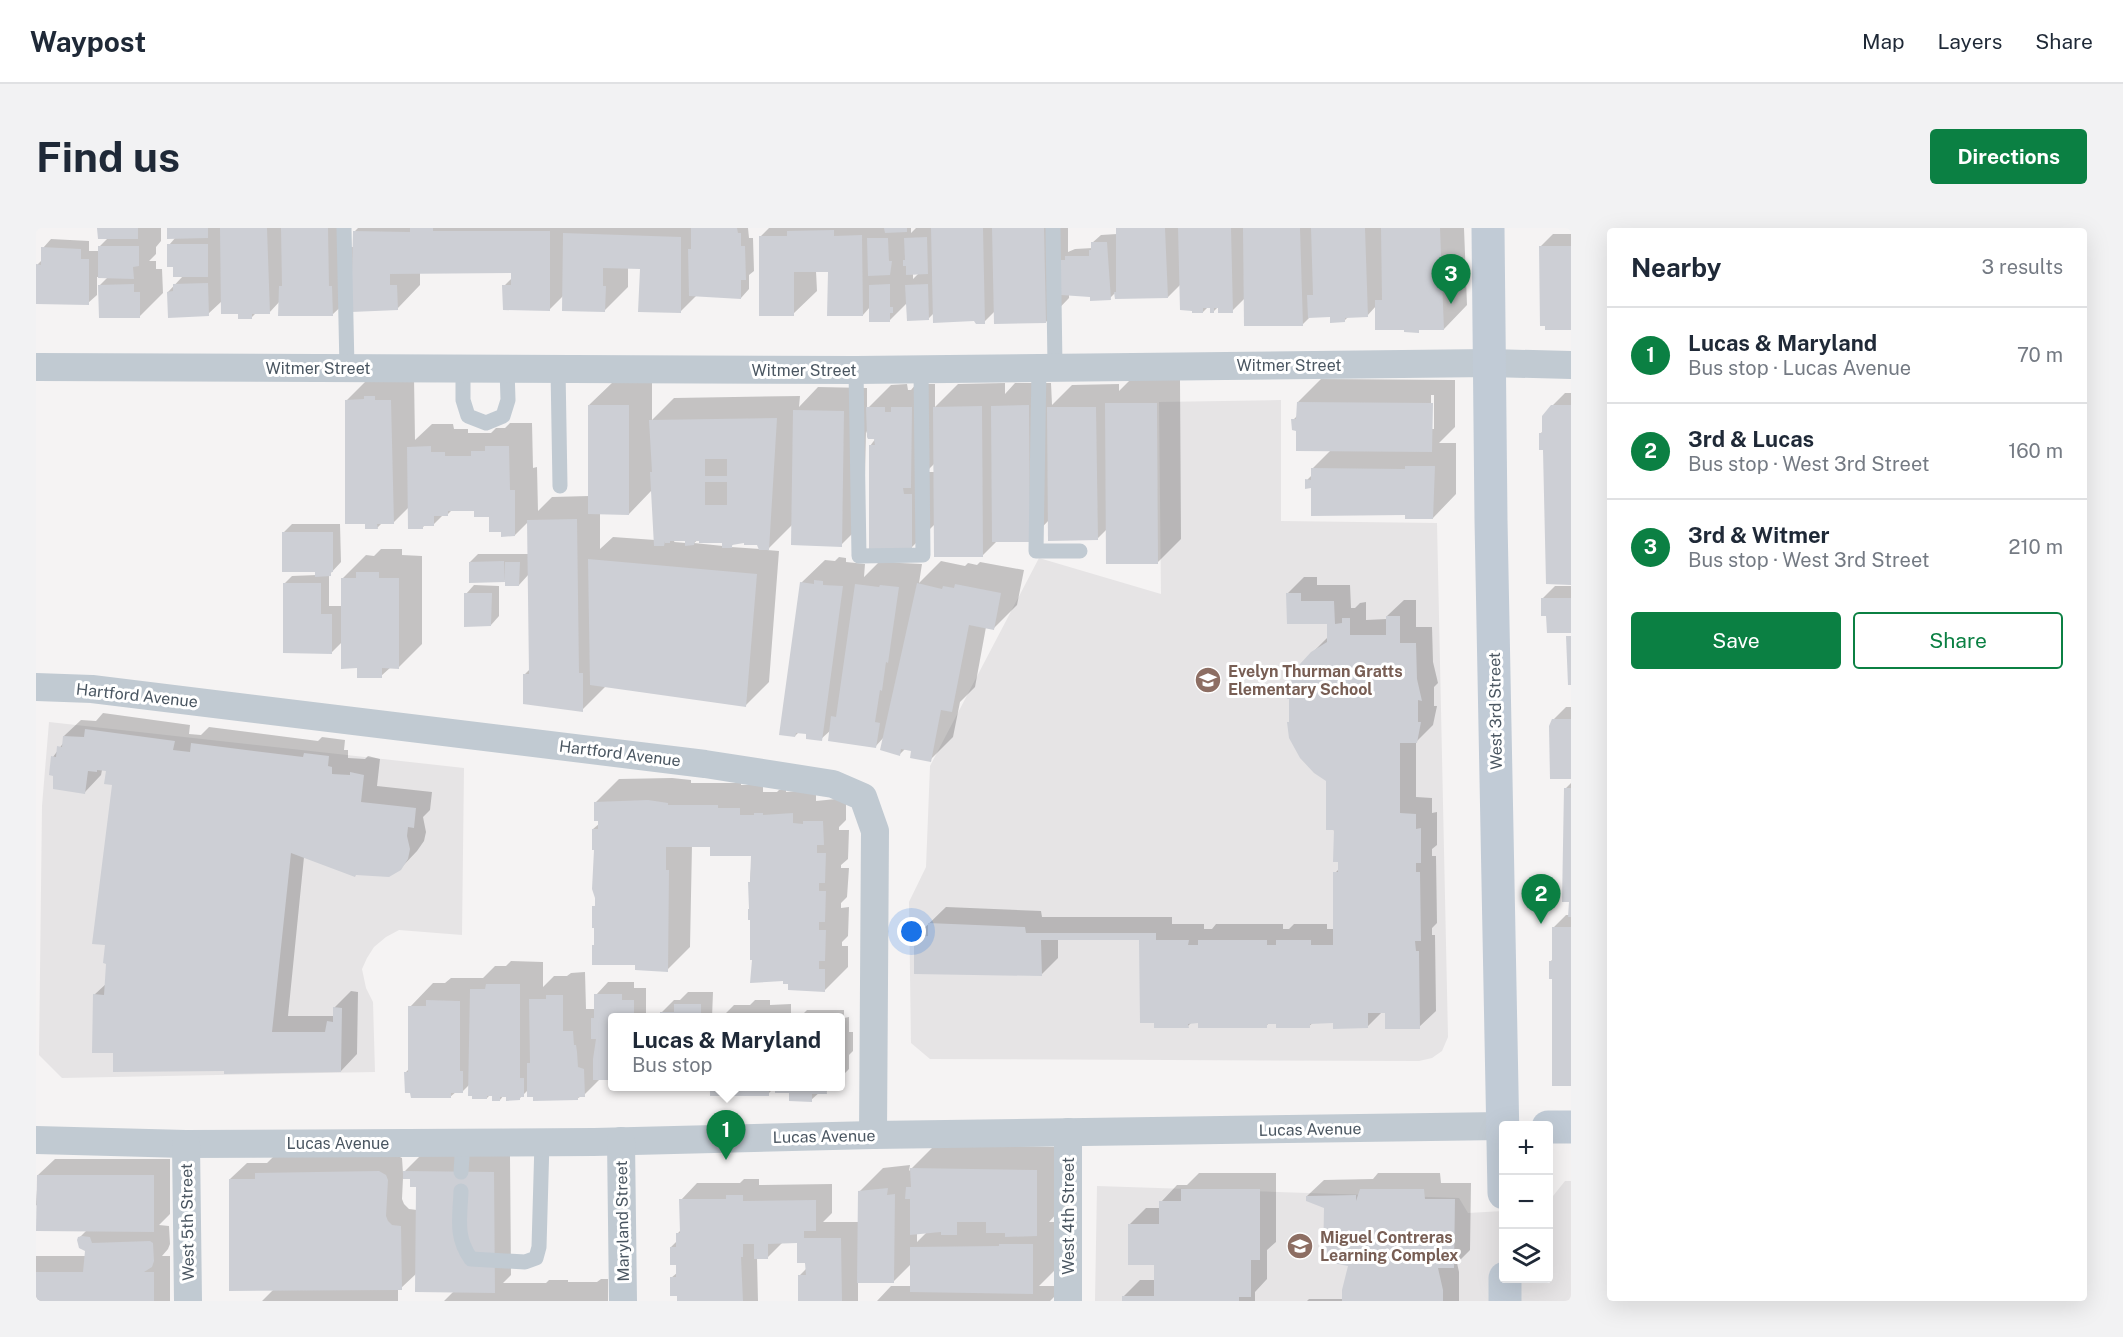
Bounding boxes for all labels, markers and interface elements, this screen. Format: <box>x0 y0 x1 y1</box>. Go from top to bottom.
text: Waypost <box>30 25 146 58</box>
text: Map <box>1862 29 1905 54</box>
text: Layers <box>1938 29 2002 54</box>
text: Share <box>2035 29 2093 54</box>
button: Directions <box>1930 129 2087 184</box>
text: Find us <box>36 132 180 181</box>
text: Nearby <box>1631 252 1721 283</box>
pin: 3 <box>1432 254 1470 304</box>
text: 3 results <box>1982 255 2063 279</box>
text: Lucas & Maryland <box>1688 330 1877 356</box>
text: 1 <box>1646 343 1655 367</box>
text: 70 m <box>2017 343 2063 367</box>
street label: Witmer Street <box>1236 356 1342 375</box>
text: Bus stop · Lucas Avenue <box>1688 356 1911 380</box>
street label: Witmer Street <box>265 359 371 378</box>
street label: Witmer Street <box>751 361 857 380</box>
text: 3rd & Lucas <box>1688 426 1814 452</box>
text: 2 <box>1644 439 1657 463</box>
text: 160 m <box>2008 439 2063 463</box>
text: Bus stop · West 3rd Street <box>1688 452 1930 476</box>
text: 3rd & Witmer <box>1688 522 1830 548</box>
text: 3 <box>1644 535 1657 559</box>
text: 210 m <box>2009 535 2063 559</box>
text: Bus stop · West 3rd Street <box>1688 548 1930 572</box>
button: Save <box>1631 612 1841 669</box>
button: Share <box>1853 612 2063 669</box>
street label: West 3rd Street <box>1485 652 1506 770</box>
place label: Evelyn Thurman Gratts Elementary School <box>1228 662 1403 699</box>
school or university icon: Evelyn Thurman Gratts Elementary School <box>1193 665 1223 695</box>
street label: Hartford Avenue <box>75 680 199 711</box>
street label: Hartford Avenue <box>558 737 682 770</box>
pin: 2 <box>1522 874 1560 924</box>
your location <box>897 917 926 946</box>
popup <box>608 1013 845 1091</box>
text: Lucas & Maryland <box>632 1027 821 1053</box>
text: Bus stop <box>632 1053 712 1077</box>
pin: 1 <box>706 1110 746 1160</box>
street label: Lucas Avenue <box>1258 1119 1362 1140</box>
map controls <box>1499 1121 1553 1283</box>
button: + <box>1499 1121 1553 1175</box>
street label: Lucas Avenue <box>772 1126 876 1147</box>
street label: Lucas Avenue <box>287 1134 389 1153</box>
street label: West 4th Street <box>1059 1157 1078 1275</box>
street label: Maryland Street <box>612 1160 633 1282</box>
street label: West 5th Street <box>177 1163 198 1281</box>
button: − <box>1499 1175 1553 1229</box>
place label: Miguel Contreras Learning Complex <box>1320 1228 1459 1265</box>
button: layers <box>1499 1229 1553 1283</box>
school or university icon: Miguel Contreras Learning Complex <box>1285 1231 1315 1261</box>

